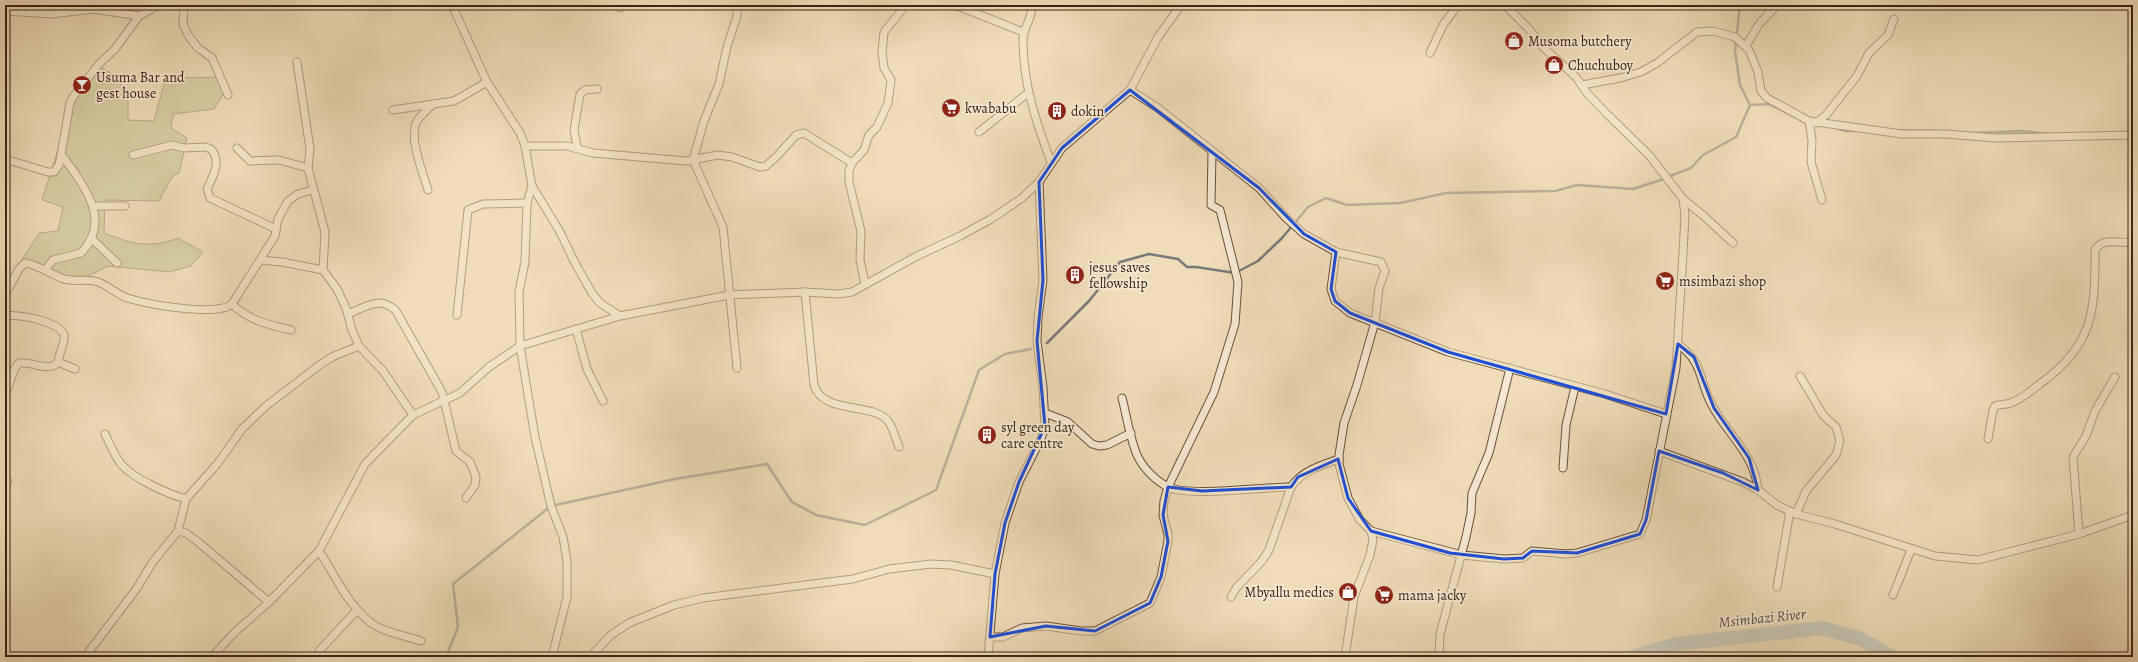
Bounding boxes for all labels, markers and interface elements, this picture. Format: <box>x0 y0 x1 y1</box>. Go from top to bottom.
shop icon: Musoma butchery <box>1503 30 1525 52</box>
place label: Musoma butchery <box>1528 32 1632 51</box>
shop icon: Chuchuboy <box>1543 54 1565 76</box>
place label: Chuchuboy <box>1568 56 1634 75</box>
place label: Usuma Bar and gest house <box>96 68 185 103</box>
bar icon: Usuma Bar and gest house <box>71 74 93 96</box>
supermarket icon: kwababu <box>940 97 962 119</box>
place label: kwababu <box>965 99 1017 118</box>
building icon: dokin <box>1046 100 1068 122</box>
place label: dokin <box>1071 102 1104 121</box>
place label: jesus saves fellowship <box>1089 258 1150 293</box>
building icon: jesus saves fellowship <box>1064 264 1086 286</box>
supermarket icon: msimbazi shop <box>1654 270 1676 292</box>
place label: msimbazi shop <box>1679 272 1766 291</box>
place label: syl green day care centre <box>1001 418 1075 453</box>
building icon: syl green day care centre <box>976 424 998 446</box>
shop icon: Mbyallu medics <box>1337 581 1359 603</box>
place label: Mbyallu medics <box>1245 583 1334 602</box>
supermarket icon: mama jacky <box>1373 584 1395 606</box>
place label: mama jacky <box>1398 586 1467 605</box>
water label: Msimbazi River <box>1717 603 1807 633</box>

